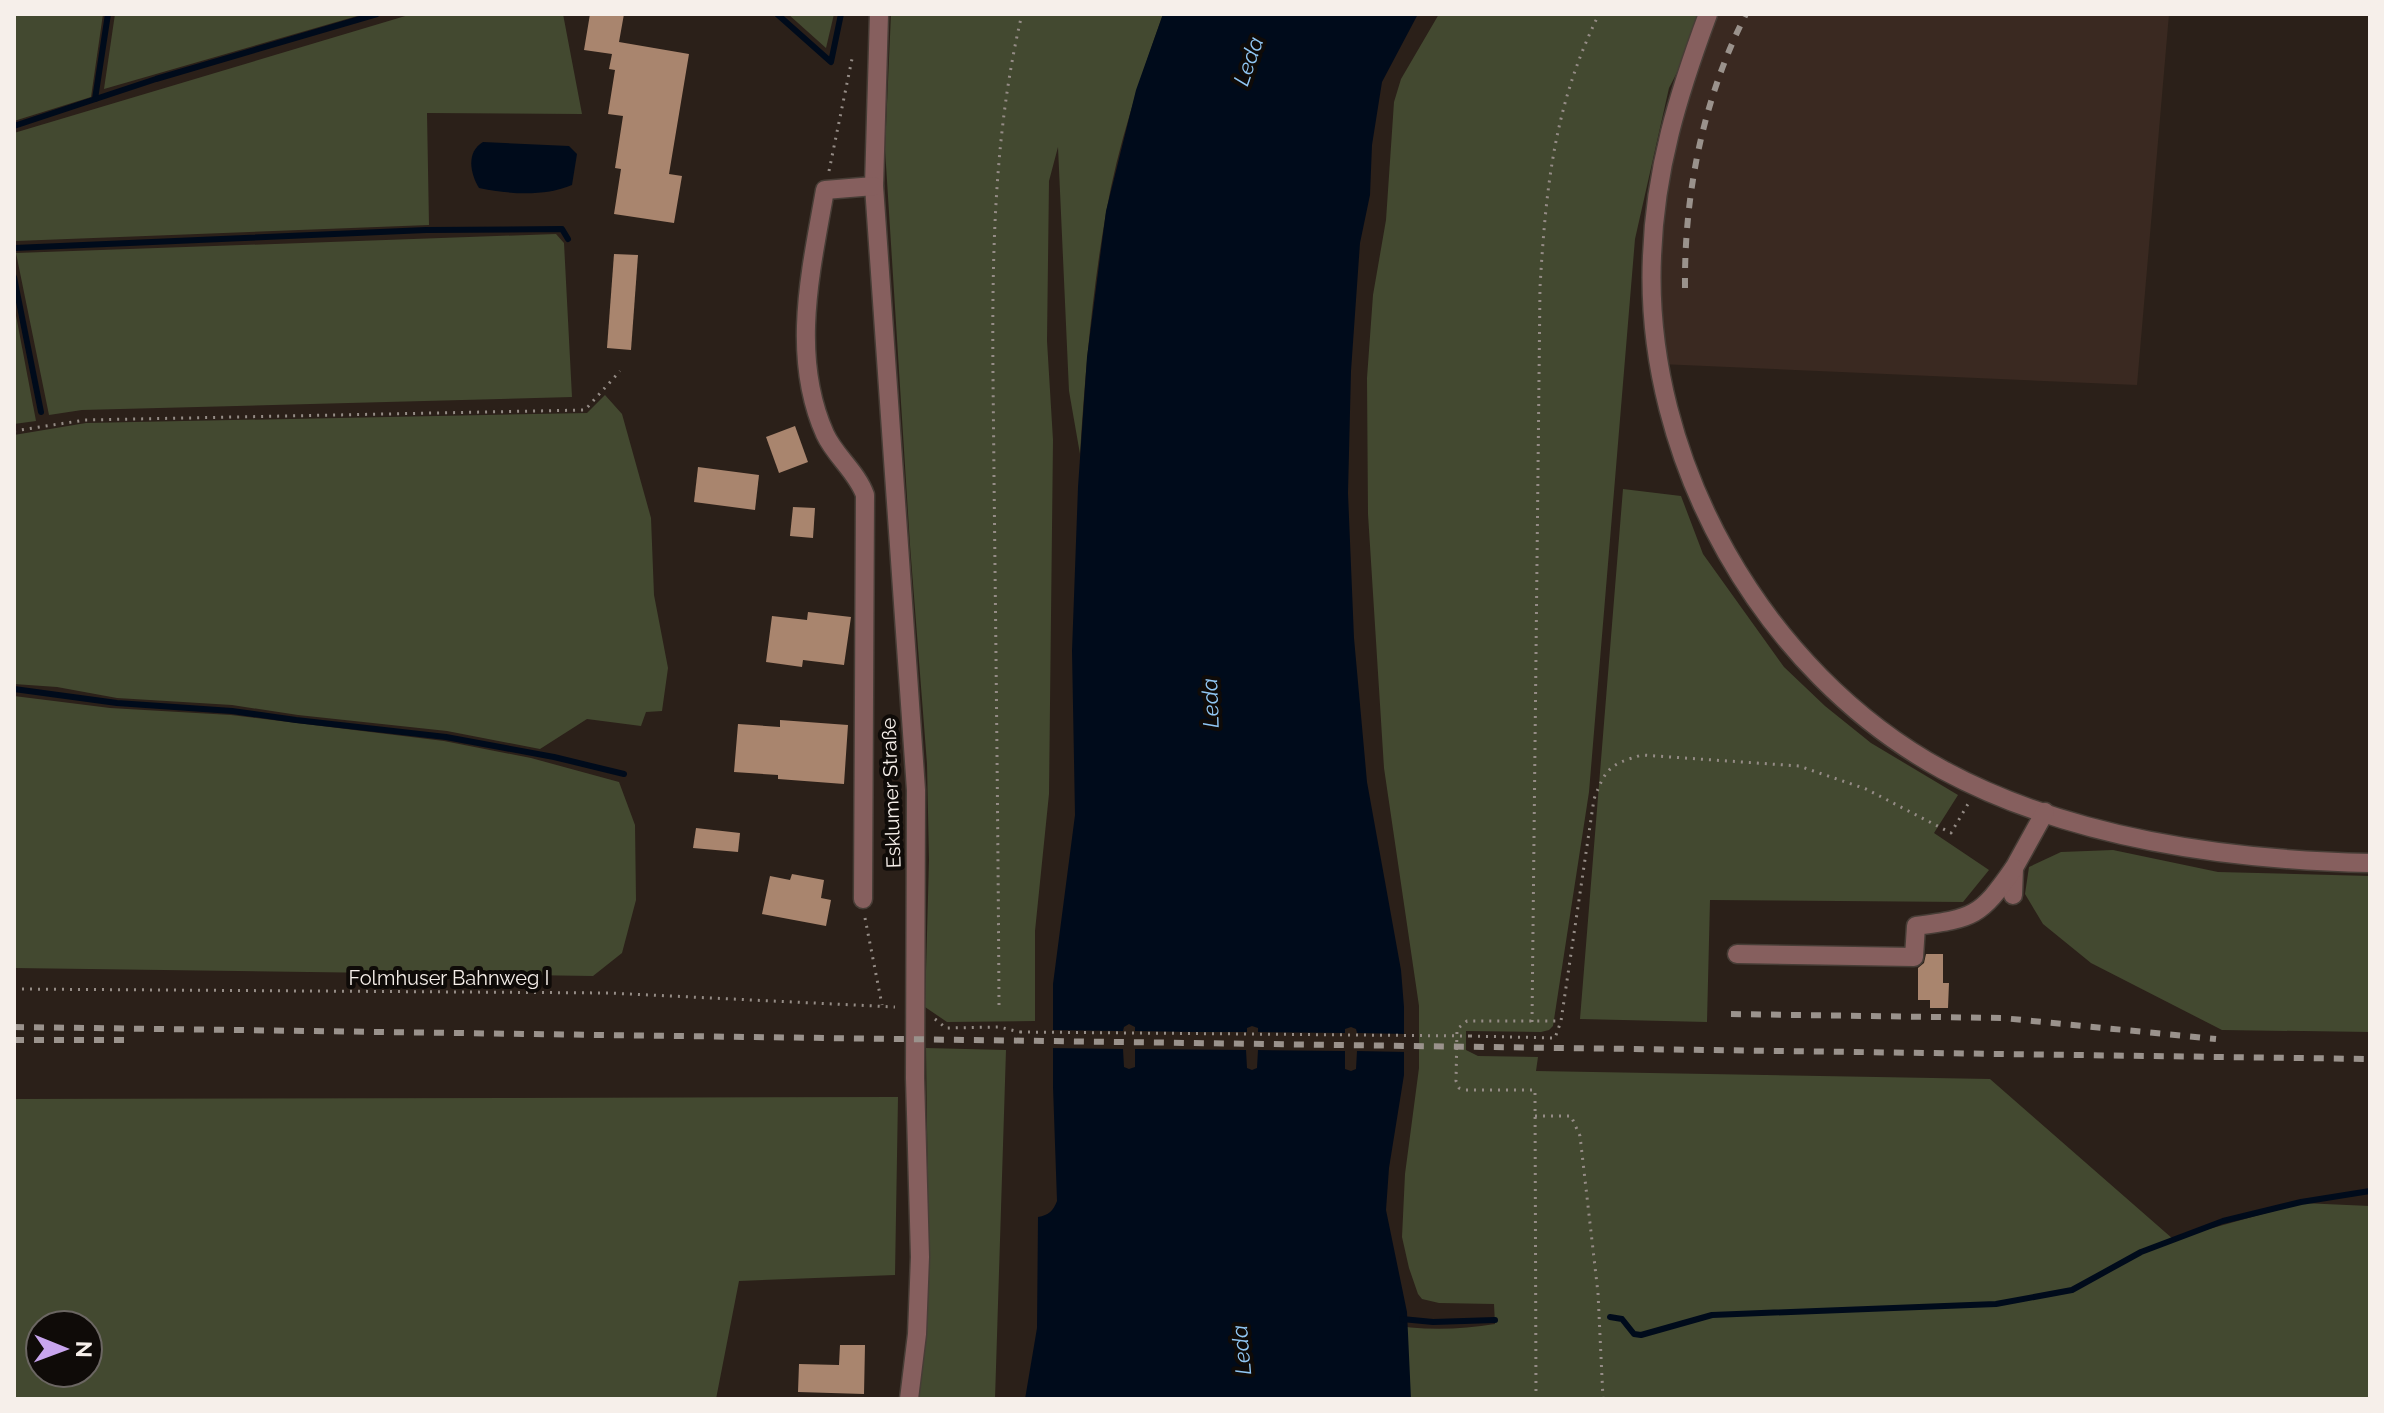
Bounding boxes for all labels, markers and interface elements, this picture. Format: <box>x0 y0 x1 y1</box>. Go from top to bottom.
water label: Leda <box>1228 33 1268 89</box>
water label: Leda <box>1196 678 1224 728</box>
street label: Esklumer Straße <box>876 717 906 869</box>
street label: Folmhuser Bahnweg I <box>349 966 549 990</box>
north arrow <box>24 1309 104 1389</box>
water label: Leda <box>1226 1324 1256 1376</box>
text: N <box>71 1341 97 1358</box>

